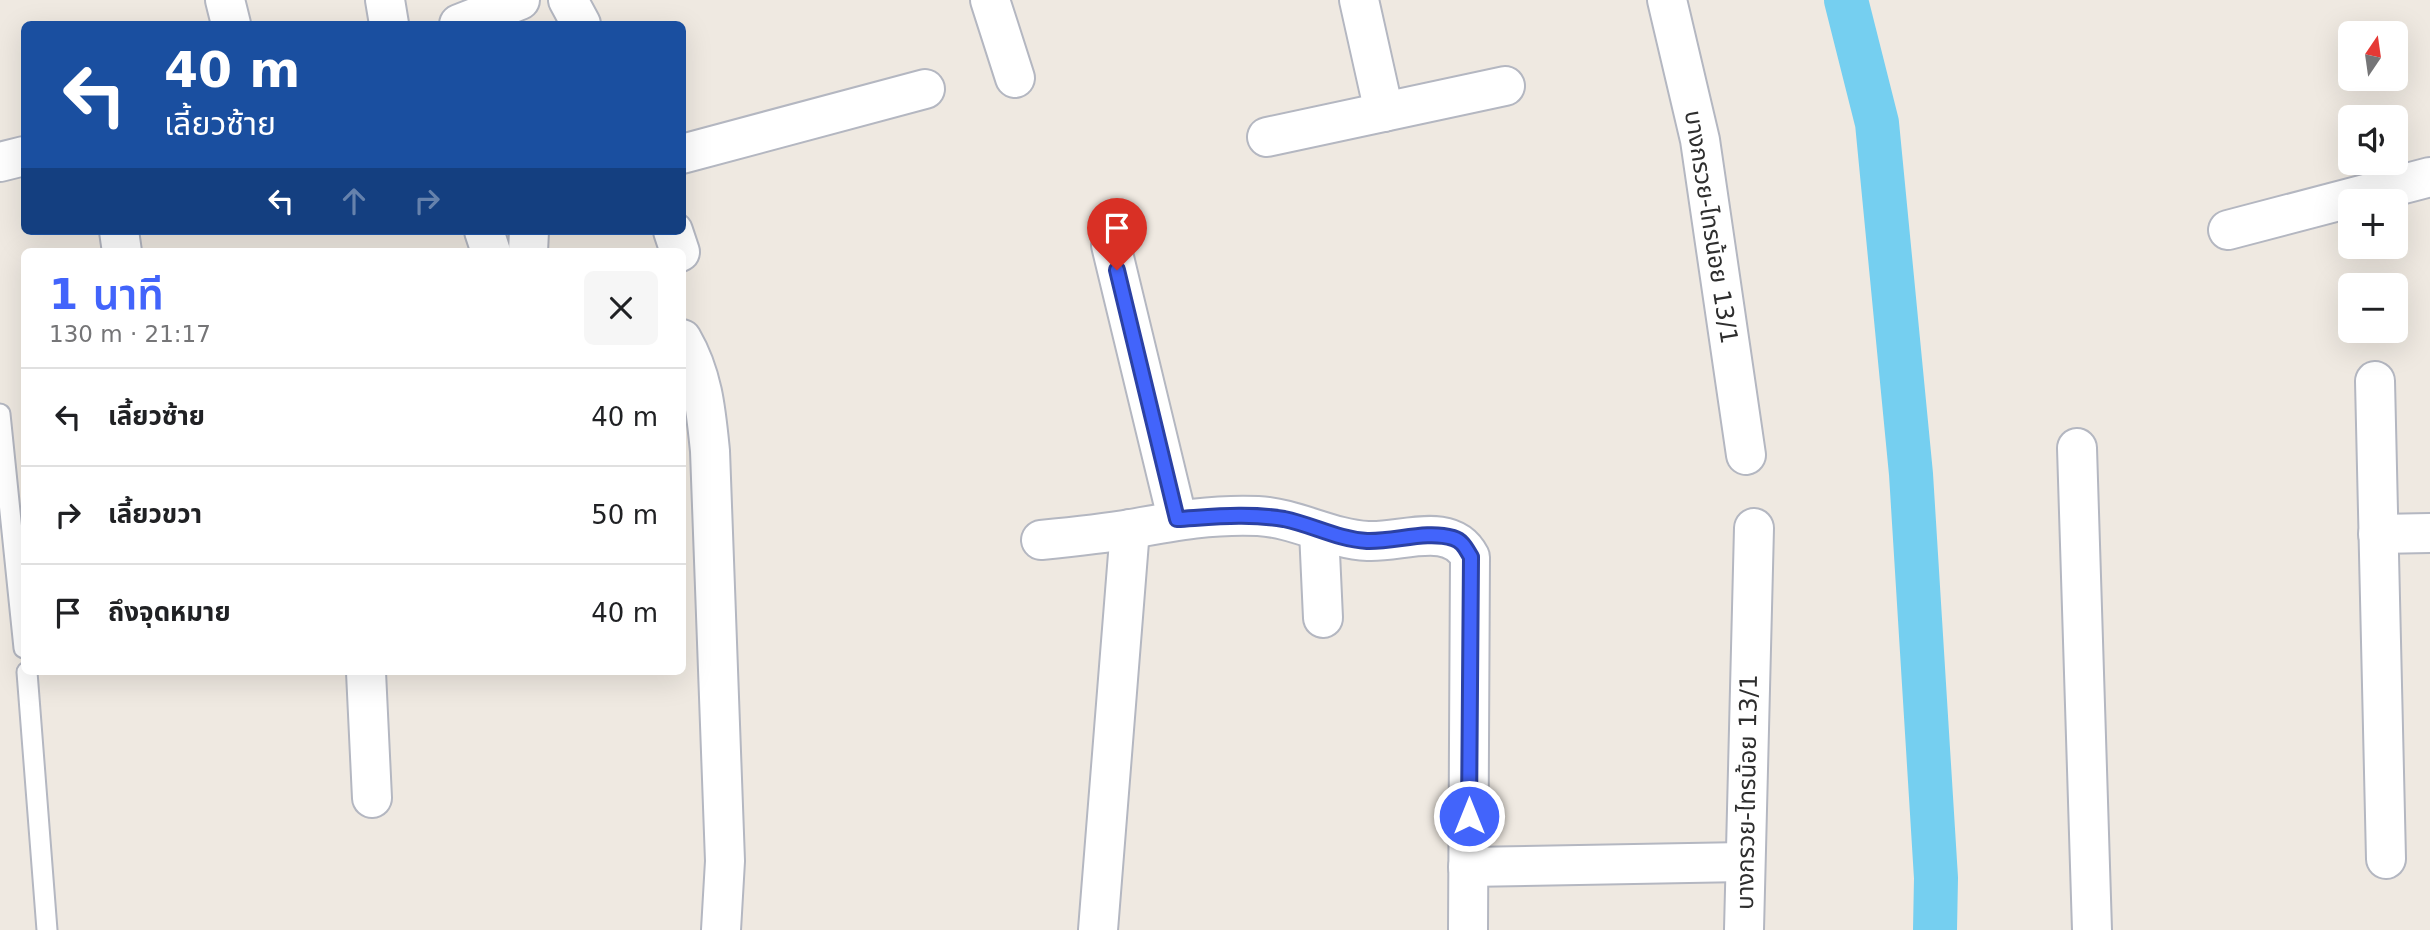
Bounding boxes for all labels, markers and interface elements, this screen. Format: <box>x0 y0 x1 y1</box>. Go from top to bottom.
north arrow <box>2338 21 2408 91</box>
map controls <box>2338 21 2408 343</box>
text: 40 m <box>164 42 300 99</box>
icon: left <box>49 49 140 140</box>
text: เลี้ยวซ้าย <box>164 105 276 143</box>
button: sound <box>2338 105 2408 175</box>
street label: บางกรวย-ไทรน้อย 13/1 <box>1679 108 1743 346</box>
icon: left <box>262 182 300 220</box>
icon: ahead <box>335 182 373 220</box>
icon: right <box>408 182 446 220</box>
button: + <box>2338 189 2408 259</box>
pin <box>1087 198 1147 270</box>
icon: arrive <box>1098 209 1136 247</box>
text: 1 นาที <box>49 270 164 319</box>
button: close <box>584 271 658 345</box>
button: − <box>2338 273 2408 343</box>
text: 130 m · 21:17 <box>49 321 211 347</box>
icon: left <box>49 398 87 436</box>
text: เลี้ยวซ้าย <box>108 401 205 431</box>
text: 40 m <box>591 402 658 432</box>
icon: right <box>49 496 87 534</box>
text: เลี้ยวขวา <box>108 499 202 529</box>
text: 50 m <box>591 500 658 530</box>
icon: arrive <box>49 594 87 632</box>
text: ถึงจุดหมาย <box>108 597 231 627</box>
text: 40 m <box>591 598 658 628</box>
street label: บางกรวย-ไทรน้อย 13/1 <box>1731 674 1763 910</box>
position arrow <box>1432 779 1506 853</box>

